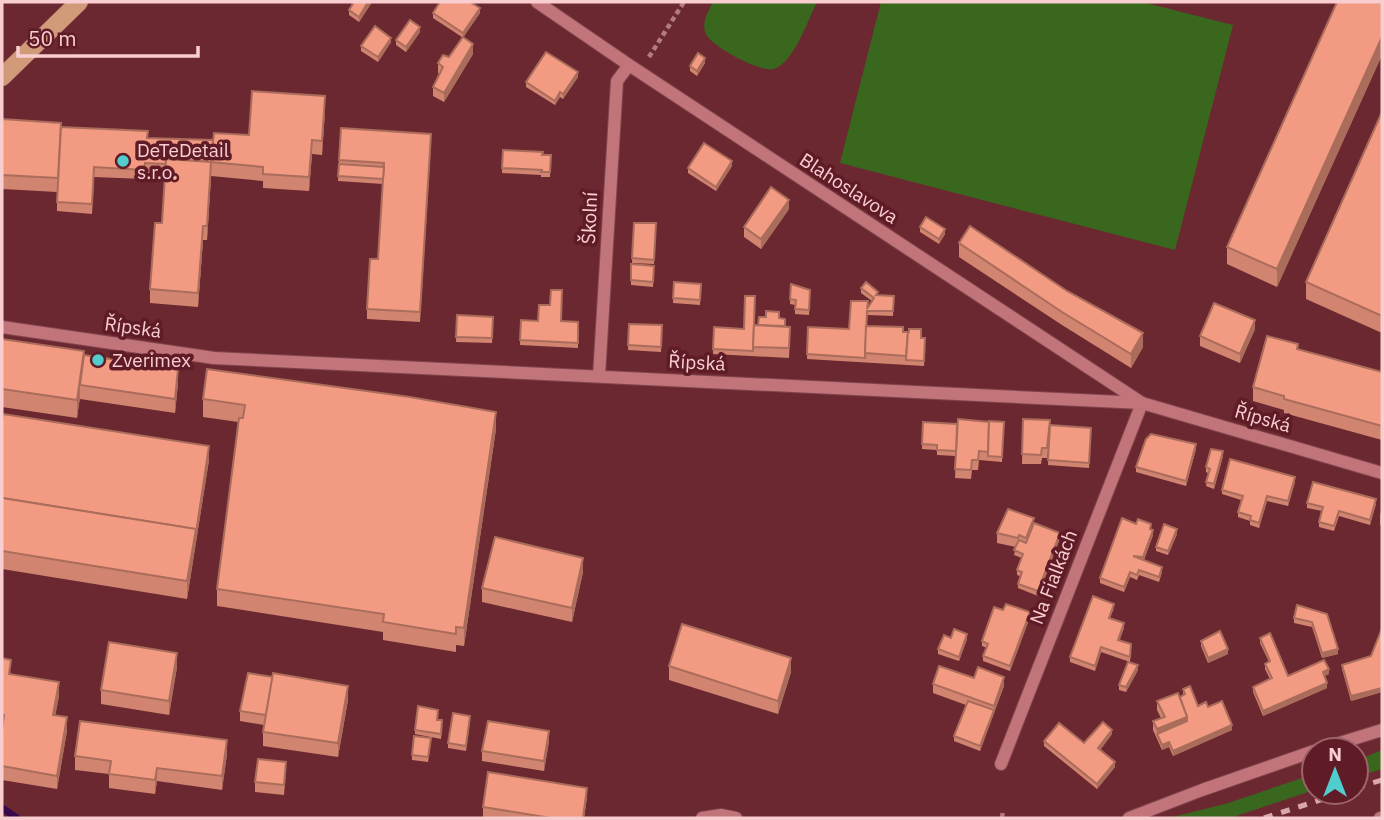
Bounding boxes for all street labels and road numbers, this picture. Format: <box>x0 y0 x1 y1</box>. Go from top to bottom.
street label: Blahoslavova <box>795 147 903 229</box>
street label: Školní <box>576 191 602 245</box>
street label: Řípská <box>103 311 163 343</box>
street label: Řípská <box>668 349 726 375</box>
street label: Řípská <box>1232 399 1294 437</box>
street label: Na Fialkách <box>1024 526 1082 628</box>

